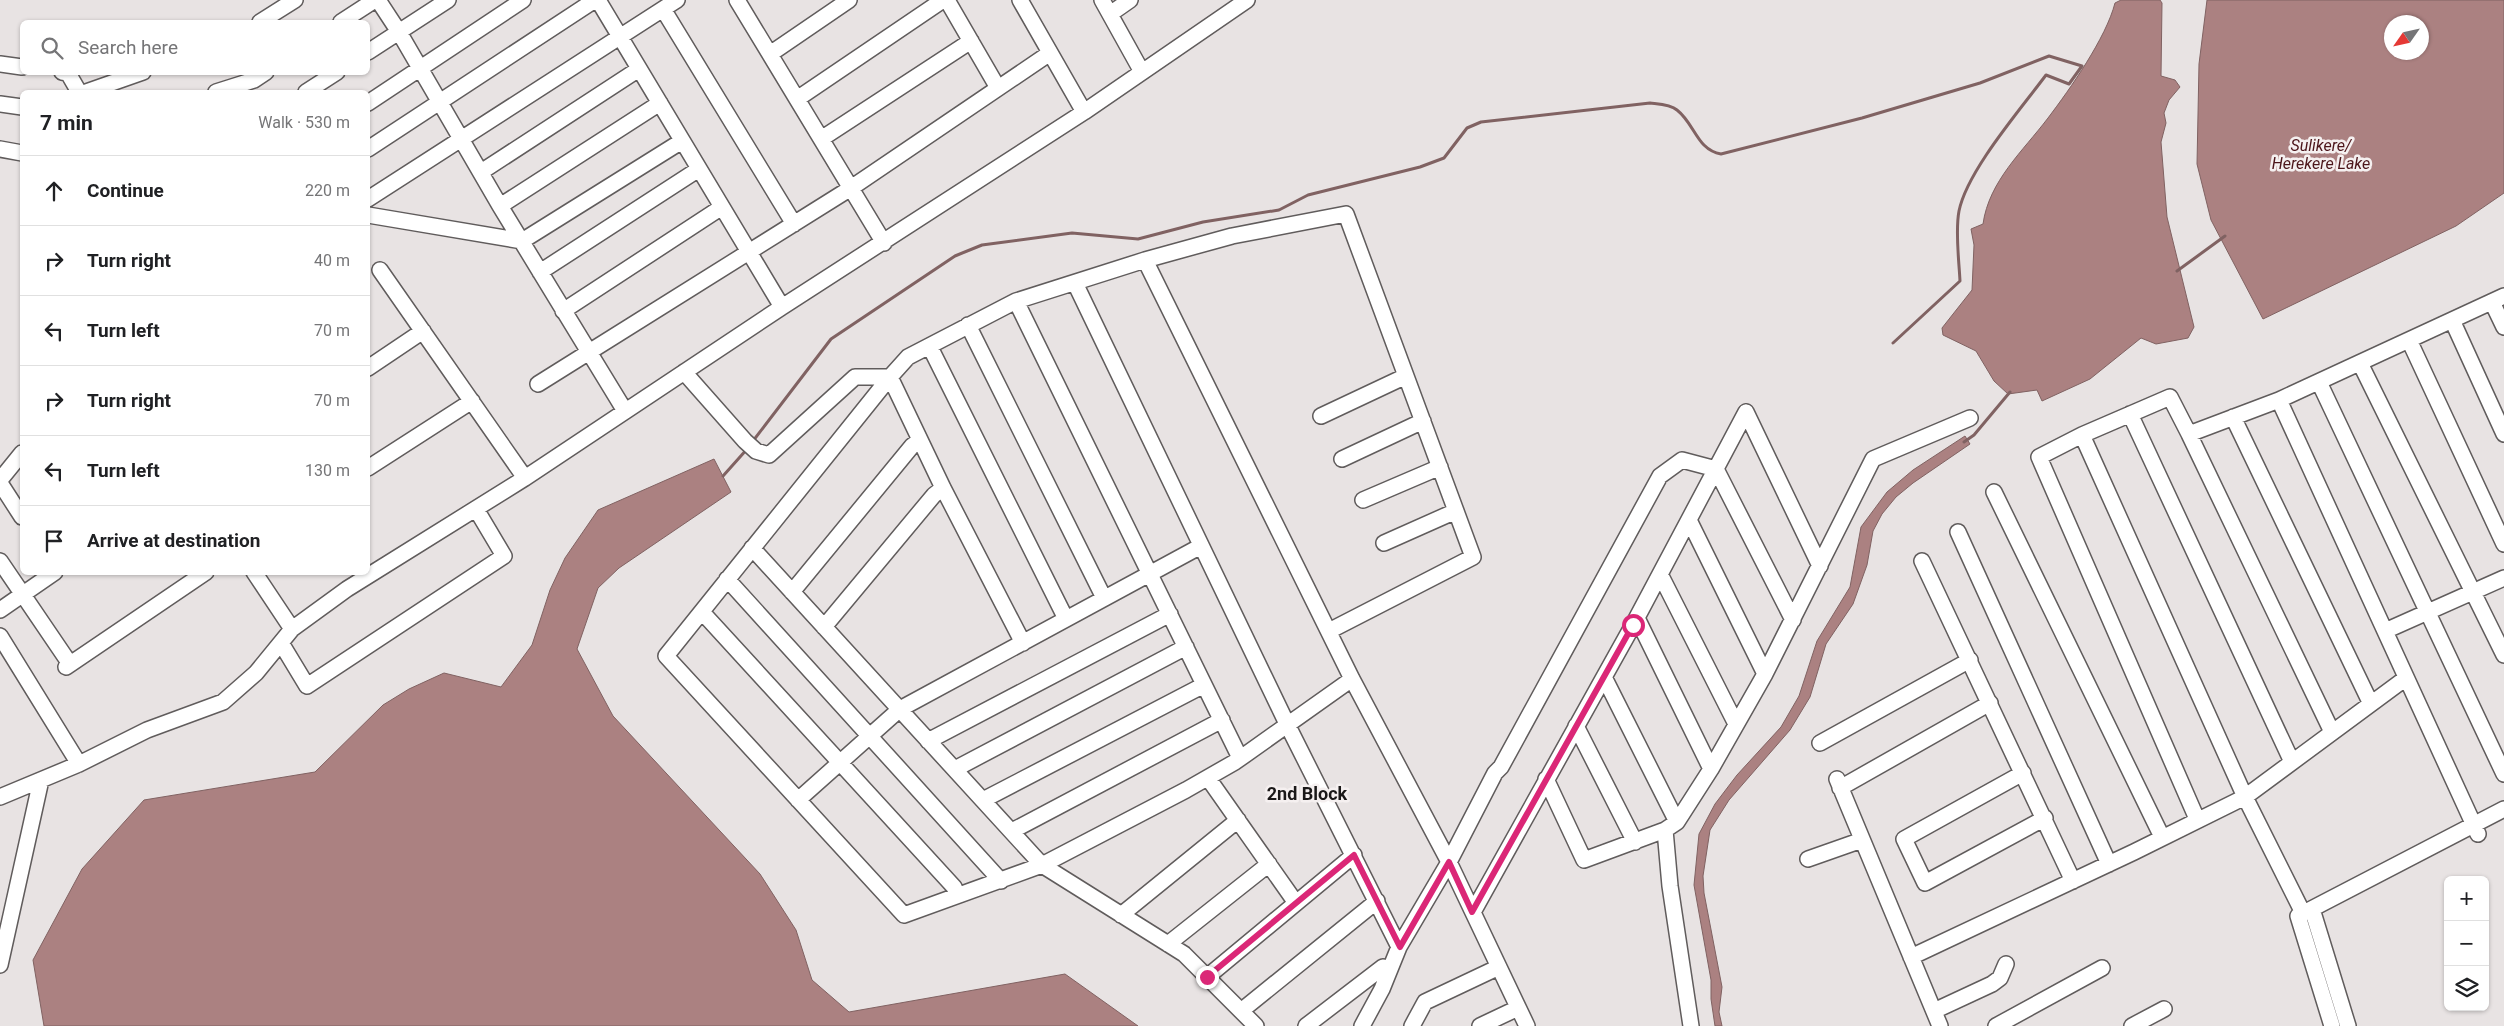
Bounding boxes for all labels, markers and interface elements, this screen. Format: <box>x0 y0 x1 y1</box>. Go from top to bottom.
north arrow <box>2384 15 2429 60</box>
search box <box>20 20 370 75</box>
icon: search <box>38 34 66 62</box>
text: Search here <box>78 36 178 59</box>
text: 7 min <box>40 111 93 135</box>
text: Walk · 530 m <box>258 113 350 132</box>
water label: Sulikere/ Herekere Lake <box>2272 136 2370 173</box>
icon: ahead <box>40 177 68 205</box>
text: Continue <box>87 179 164 202</box>
text: 220 m <box>305 181 350 200</box>
icon: right <box>40 247 68 275</box>
text: Turn right <box>87 249 171 272</box>
text: 40 m <box>314 251 350 270</box>
icon: left <box>40 317 68 345</box>
text: Turn left <box>87 319 160 342</box>
text: 70 m <box>314 321 350 340</box>
icon: right <box>40 387 68 415</box>
text: Turn right <box>87 389 171 412</box>
text: 70 m <box>314 391 350 410</box>
icon: left <box>40 457 68 485</box>
text: Turn left <box>87 459 160 482</box>
text: 130 m <box>305 461 350 480</box>
icon: arrive <box>40 527 68 555</box>
text: Arrive at destination <box>87 529 260 552</box>
route start <box>1622 614 1645 637</box>
district label: 2nd Block <box>1267 783 1348 804</box>
map controls <box>2444 876 2489 1011</box>
button: + <box>2444 876 2489 921</box>
button: − <box>2444 921 2489 966</box>
route end <box>1196 966 1219 989</box>
button: layers <box>2444 966 2489 1011</box>

